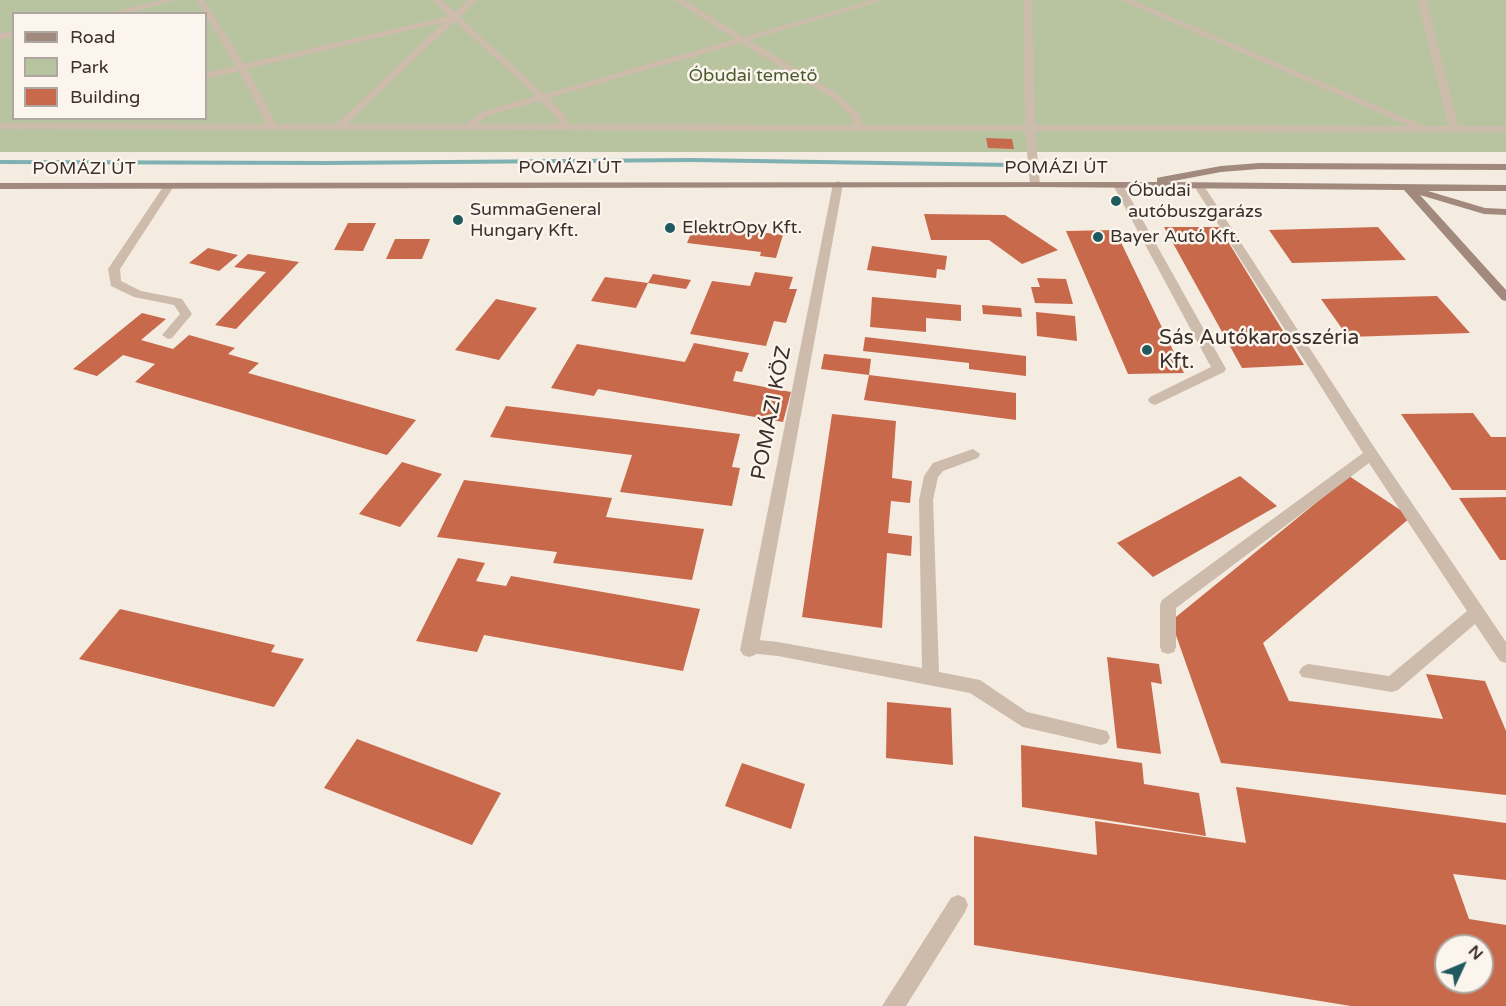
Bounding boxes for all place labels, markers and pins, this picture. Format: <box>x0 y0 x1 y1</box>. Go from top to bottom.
place label: Óbudai autóbuszgarázs <box>1128 180 1263 222</box>
marker: Óbudai autóbuszgarázs <box>1109 194 1123 208</box>
place label: SummaGeneral Hungary Kft. <box>470 199 601 242</box>
marker: SummaGeneral Hungary Kft. <box>451 213 465 227</box>
place label: ElektrOpy Kft. <box>682 217 802 239</box>
marker: ElektrOpy Kft. <box>663 221 677 235</box>
place label: Bayer Autó Kft. <box>1110 226 1241 248</box>
marker: Bayer Autó Kft. <box>1091 230 1105 244</box>
place label: Sás Autókarosszéria Kft. <box>1159 325 1359 375</box>
marker: Sás Autókarosszéria Kft. <box>1140 343 1154 357</box>

